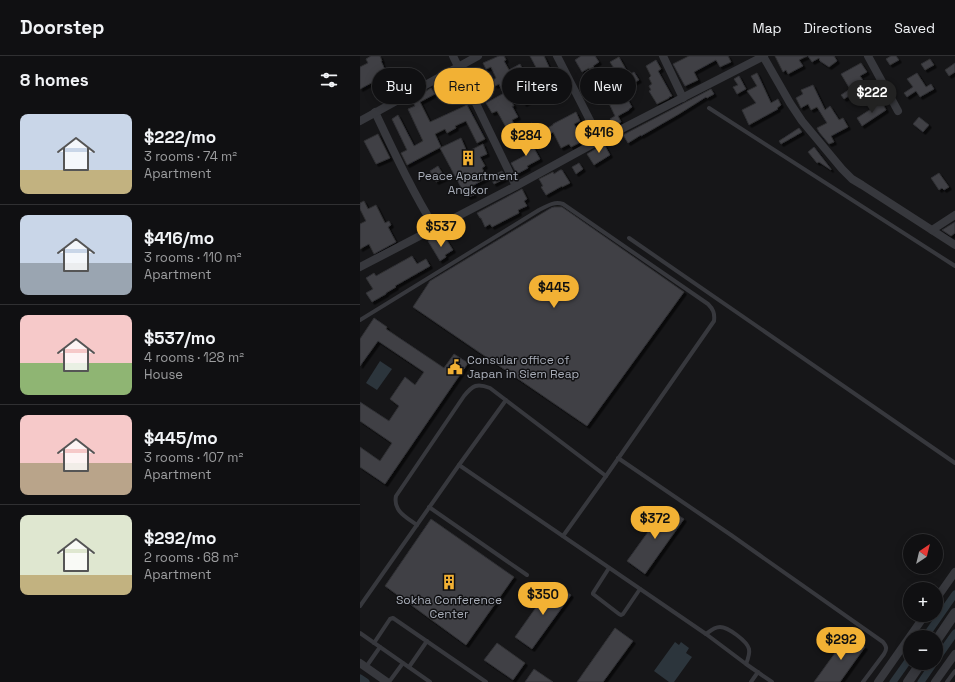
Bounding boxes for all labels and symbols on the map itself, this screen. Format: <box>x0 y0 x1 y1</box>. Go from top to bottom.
pin: $222 <box>848 80 896 114</box>
pin: $416 <box>575 120 623 154</box>
pin: $284 <box>502 123 550 157</box>
building icon: Peace Apartment Angkor <box>459 149 477 167</box>
place label: Peace Apartment Angkor <box>418 168 518 198</box>
pin: $537 <box>417 214 465 248</box>
pin: $445 <box>530 275 578 309</box>
place label: Consular office of Japan in Siem Reap <box>467 352 580 382</box>
public building icon: Consular office of Japan in Siem Reap <box>446 358 464 376</box>
pin: $372 <box>631 506 679 540</box>
north arrow <box>903 534 943 574</box>
building icon: Sokha Conference Center <box>440 573 458 591</box>
pin: $350 <box>519 582 567 616</box>
place label: Sokha Conference Center <box>396 592 502 622</box>
pin: $292 <box>817 627 865 661</box>

